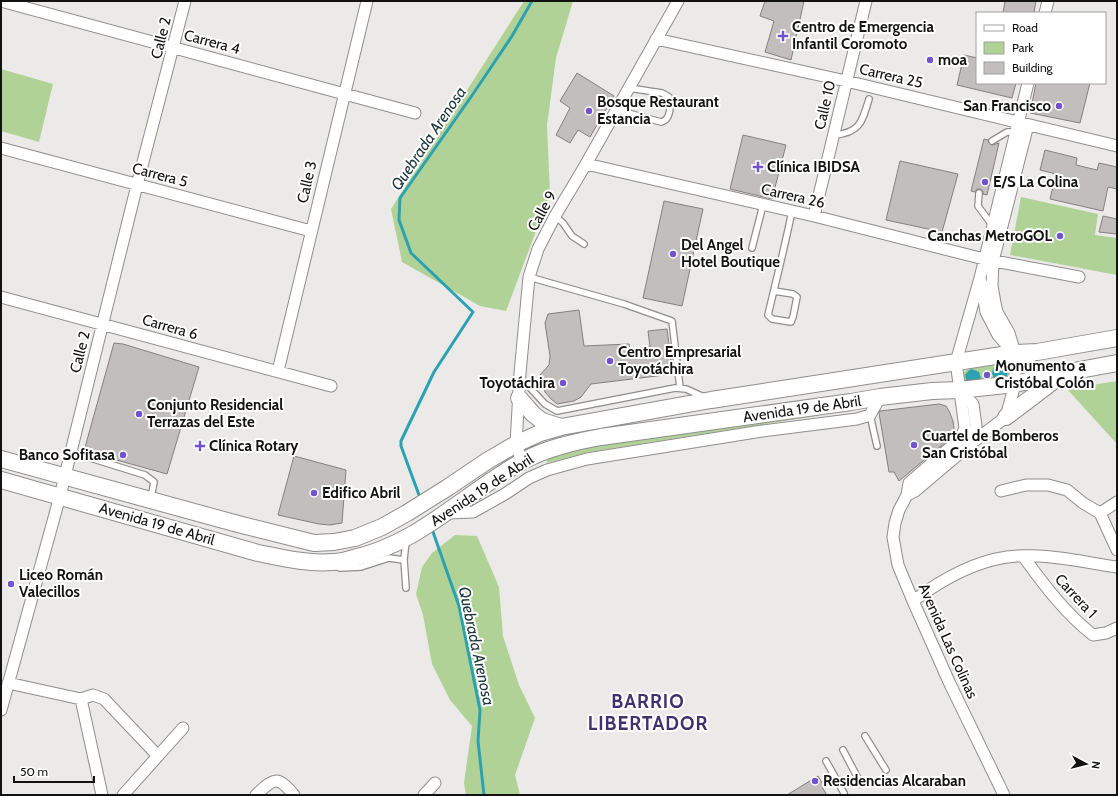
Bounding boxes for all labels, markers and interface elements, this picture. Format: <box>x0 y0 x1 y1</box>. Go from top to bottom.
legend <box>976 12 1106 84</box>
street label: Calle 2 <box>147 15 175 61</box>
place label: Centro de Emergencia Infantil Coromoto <box>792 18 934 53</box>
text: Road <box>1012 20 1038 35</box>
street label: Carrera 4 <box>182 26 242 58</box>
marker: Centro de Emergencia Infantil Coromoto <box>777 30 789 42</box>
text: Park <box>1012 40 1034 55</box>
place label: moa <box>938 51 968 69</box>
marker: moa <box>925 55 935 65</box>
street label: Carrera 25 <box>858 60 924 92</box>
text: Building <box>1012 60 1054 75</box>
street label: Calle 10 <box>811 79 839 131</box>
water label: Quebrada Arenosa <box>387 83 470 194</box>
place label: Bosque Restaurant Estancia <box>597 93 719 128</box>
place label: San Francisco <box>963 97 1051 115</box>
marker: San Francisco <box>1054 101 1064 111</box>
marker: Bosque Restaurant Estancia <box>584 106 594 116</box>
place label: Clínica IBIDSA <box>767 158 861 176</box>
street label: Carrera 5 <box>130 159 190 191</box>
street label: Calle 3 <box>293 159 321 205</box>
marker: Clínica IBIDSA <box>752 161 764 173</box>
place label: E/S La Colina <box>993 173 1079 191</box>
marker: E/S La Colina <box>980 177 990 187</box>
street label: Carrera 26 <box>759 180 827 212</box>
street label: Calle 9 <box>524 188 560 234</box>
place label: Canchas MetroGOL <box>928 227 1052 245</box>
marker: Canchas MetroGOL <box>1055 231 1065 241</box>
place label: Del Angel Hotel Boutique <box>681 236 780 271</box>
marker: Del Angel Hotel Boutique <box>668 249 678 259</box>
street label: Carrera 6 <box>140 310 200 344</box>
street label: Calle 2 <box>66 329 94 375</box>
place label: Centro Empresarial Toyotáchira <box>618 343 741 378</box>
marker: Centro Empresarial Toyotáchira <box>605 356 615 366</box>
place label: Monumento a Cristóbal Colón <box>995 357 1094 392</box>
marker: Monumento a Cristóbal Colón <box>982 370 992 380</box>
place label: Toyotáchira <box>479 374 556 392</box>
marker: Toyotáchira <box>558 378 568 388</box>
street label: Avenida 19 de Abril <box>742 392 863 426</box>
place label: Conjunto Residencial Terrazas del Este <box>147 396 283 431</box>
marker: Conjunto Residencial Terrazas del Este <box>134 409 144 419</box>
place label: Cuartel de Bomberos San Cristóbal <box>922 427 1059 462</box>
place label: Clínica Rotary <box>209 437 299 455</box>
marker: Clínica Rotary <box>194 440 206 452</box>
marker: Cuartel de Bomberos San Cristóbal <box>909 440 919 450</box>
place label: Banco Sofitasa <box>19 446 116 464</box>
marker: Banco Sofitasa <box>118 450 128 460</box>
street label: Avenida 19 de Abril <box>427 450 537 530</box>
place label: Edifico Abril <box>322 484 401 502</box>
marker: Edifico Abril <box>309 488 319 498</box>
street label: Avenida 19 de Abril <box>97 499 217 549</box>
place label: Liceo Román Valecillos <box>19 566 103 601</box>
street label: Carrera 1 <box>1051 570 1101 622</box>
marker: Liceo Román Valecillos <box>6 579 16 589</box>
street label: Avenida Las Colinas <box>915 581 981 701</box>
water label: Quebrada Arenosa <box>455 585 498 707</box>
district label: BARRIO LIBERTADOR <box>588 690 708 735</box>
north arrow <box>1066 744 1106 784</box>
scale bar <box>14 758 94 784</box>
text: N <box>1089 761 1103 770</box>
text: 50 m <box>20 764 48 779</box>
place label: Residencias Alcaraban <box>823 772 966 790</box>
marker: Residencias Alcaraban <box>810 776 820 786</box>

